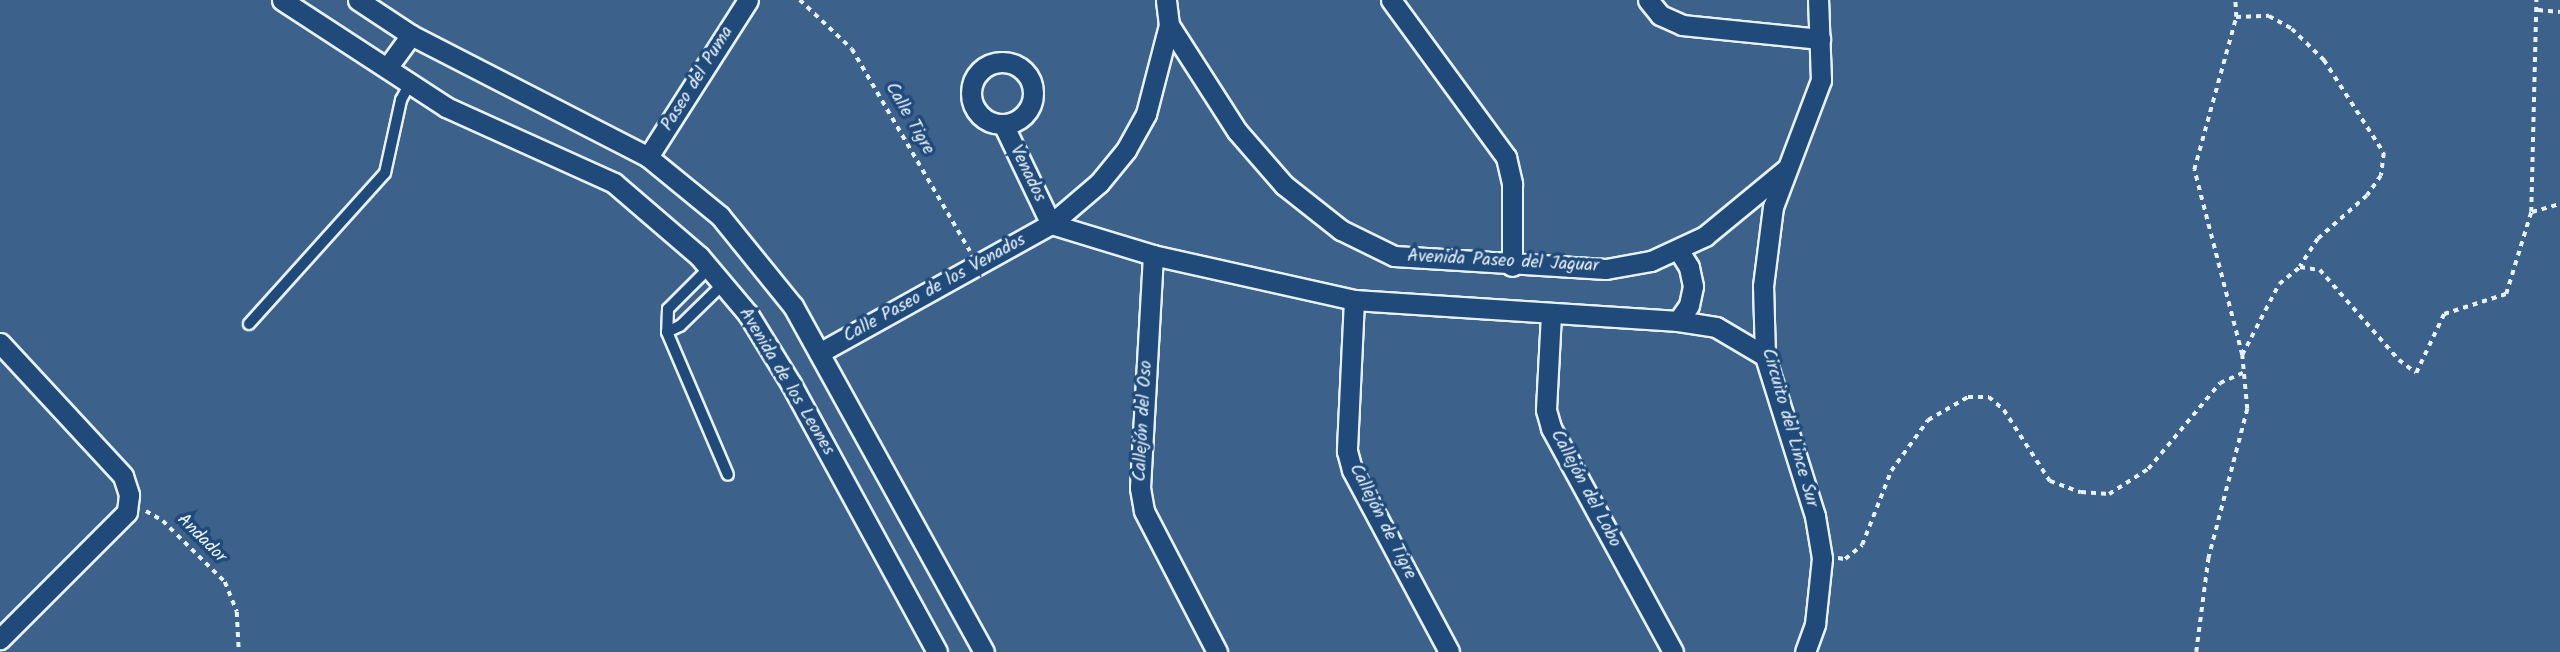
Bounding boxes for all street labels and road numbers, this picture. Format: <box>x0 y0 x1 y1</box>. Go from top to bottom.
street label: Paseo del Puma <box>657 23 739 135</box>
street label: Calle Tigre <box>880 79 938 159</box>
street label: Venados <box>1004 142 1050 206</box>
street label: Calle Paseo de los Venados <box>840 230 1030 348</box>
street label: Avenida Paseo del Jaguar <box>1407 246 1599 278</box>
street label: Avenida de los Leones <box>733 304 839 460</box>
street label: Circuito del Lince Sur <box>1756 346 1822 510</box>
street label: Callejón del Oso <box>1130 360 1158 482</box>
street label: Callejón del Lobo <box>1545 427 1625 551</box>
street label: Callejón de Tigre <box>1344 461 1420 583</box>
street label: Andador <box>172 510 230 568</box>

